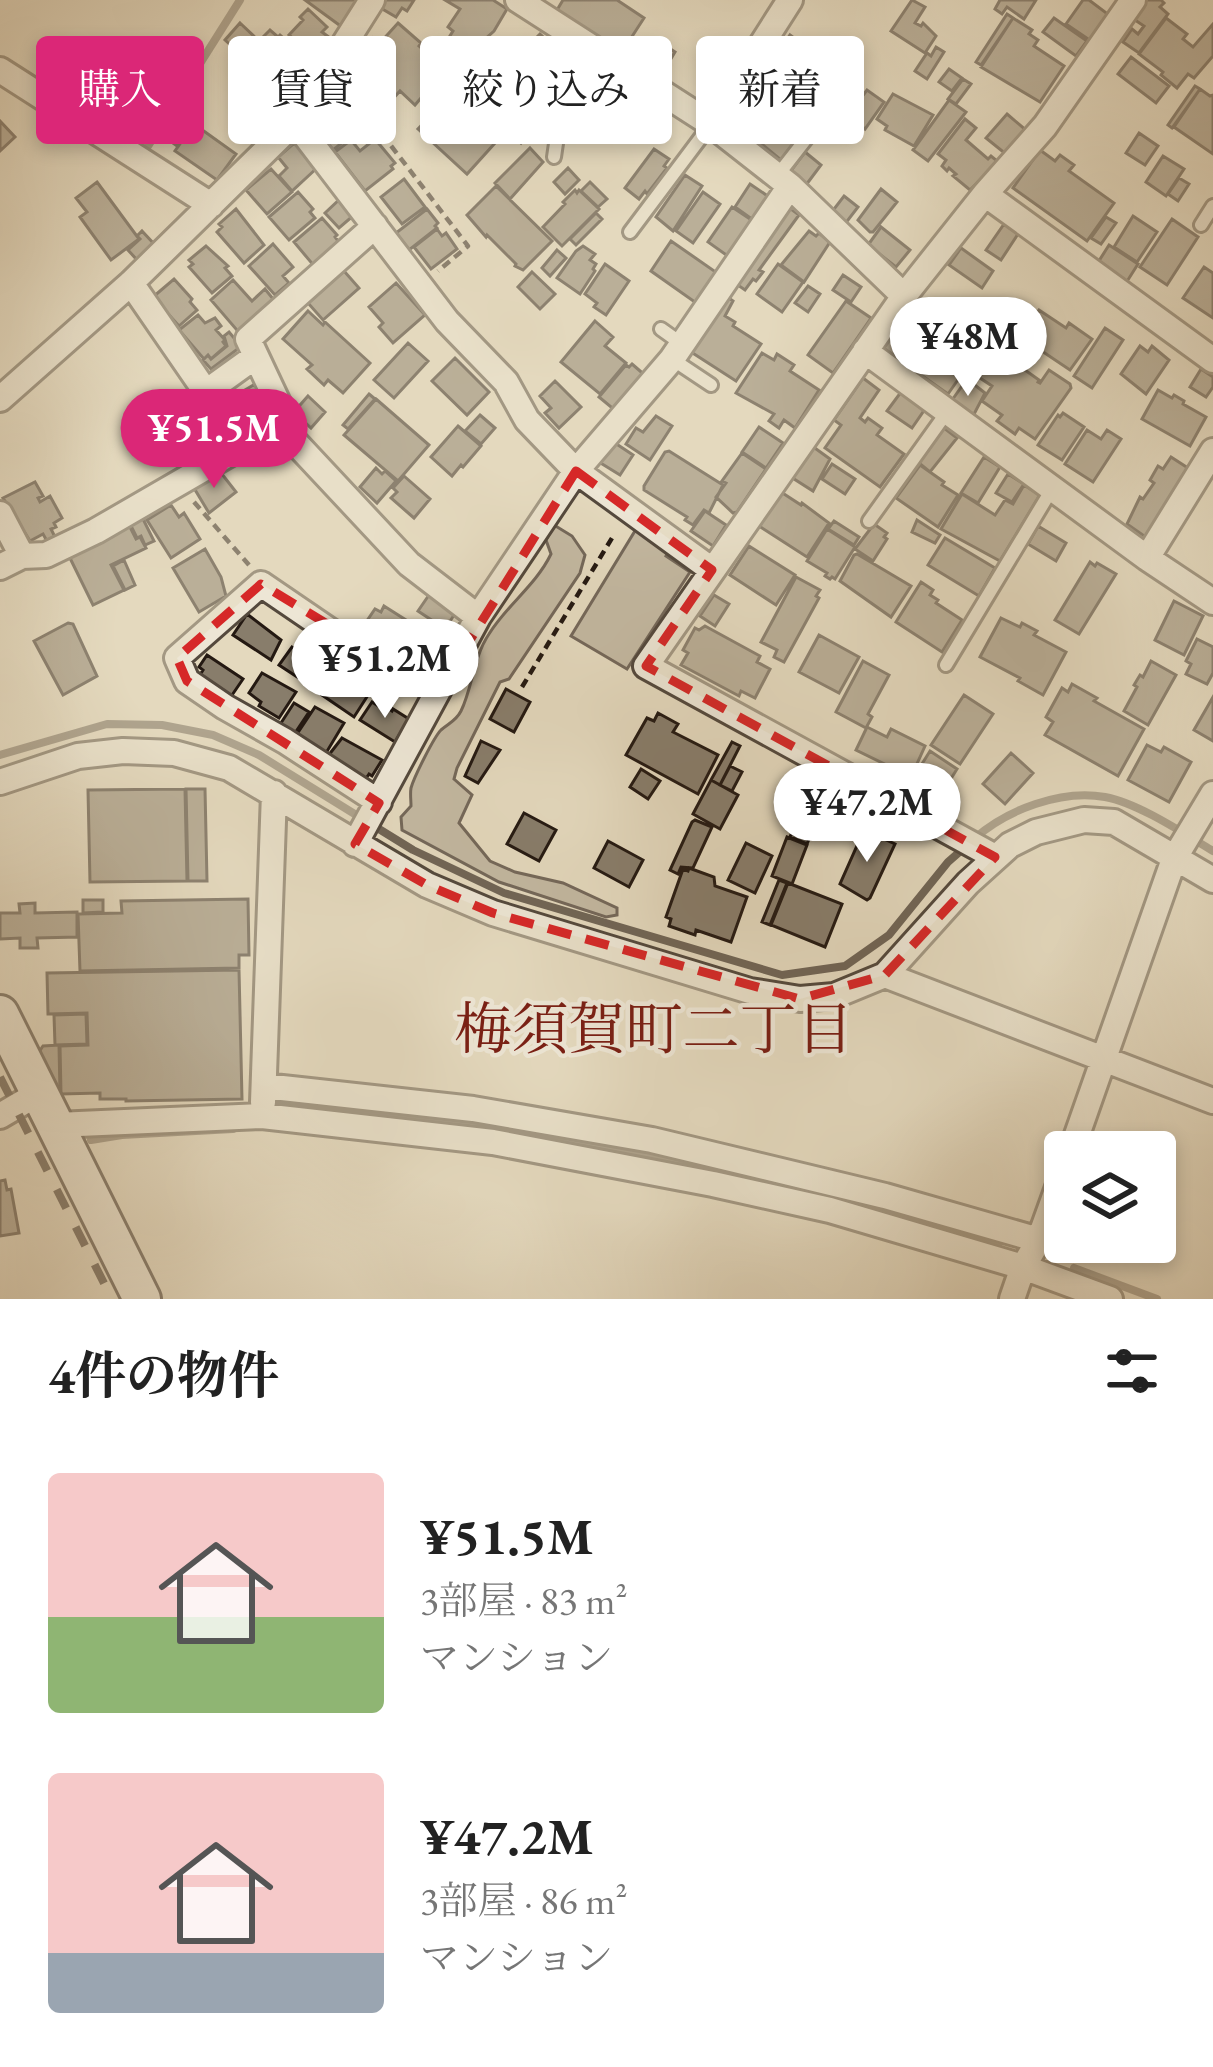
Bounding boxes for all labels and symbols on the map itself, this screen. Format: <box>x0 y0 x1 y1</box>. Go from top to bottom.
pin: ¥48M <box>897 297 1039 399</box>
pin: ¥51.5M <box>116 389 312 491</box>
pin: ¥51.2M <box>287 619 483 721</box>
pin: ¥47.2M <box>769 763 965 865</box>
district label: 梅須賀町二丁目 <box>455 992 854 1066</box>

